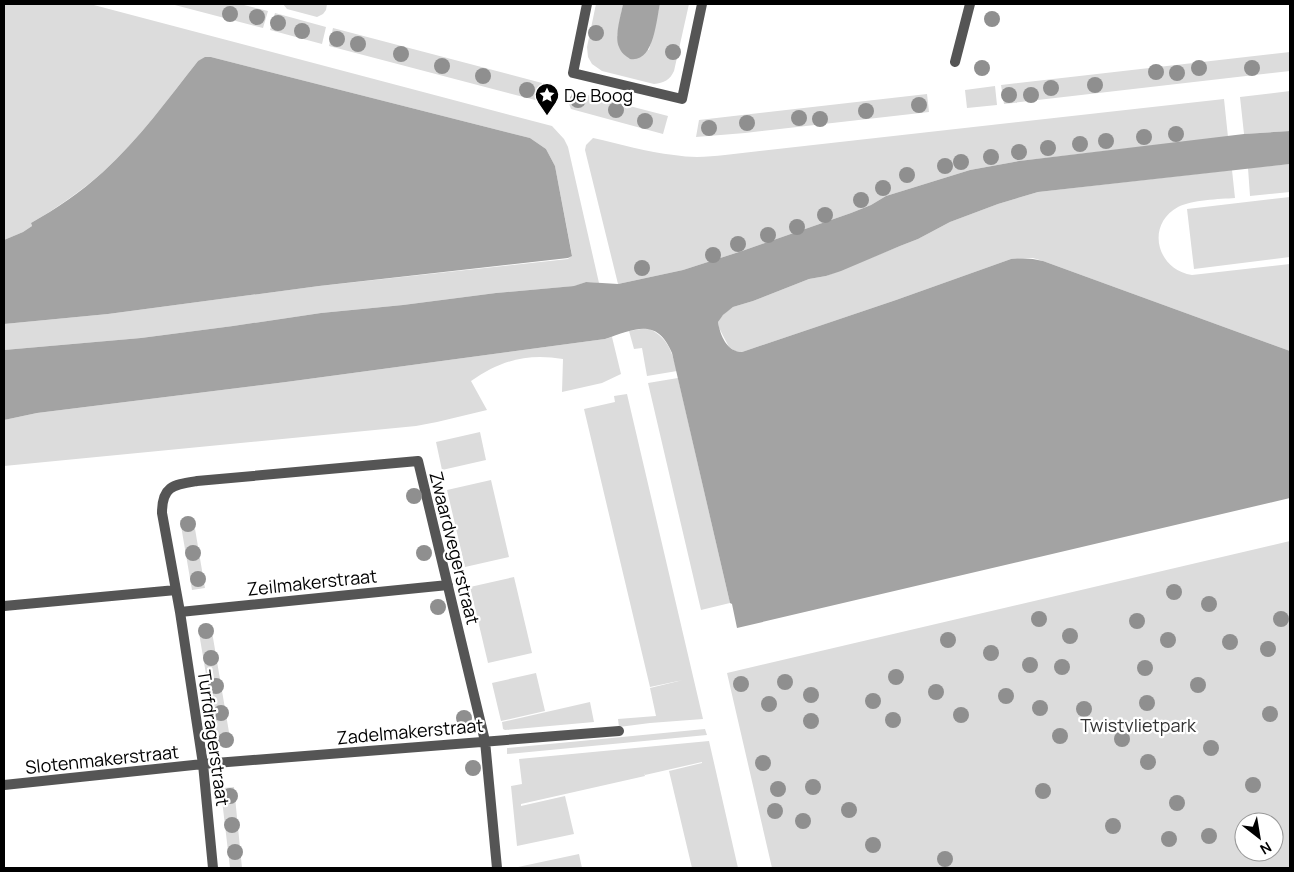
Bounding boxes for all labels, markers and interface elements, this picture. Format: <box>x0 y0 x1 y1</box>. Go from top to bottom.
place icon: De Boog <box>534 82 560 116</box>
place label: De Boog <box>564 83 633 107</box>
street label: Zwaardvegerstraat <box>424 469 486 627</box>
street label: Zeilmakerstraat <box>246 563 378 601</box>
street label: Turfdragerstraat <box>193 668 235 808</box>
street label: Zadelmakerstraat <box>336 713 484 749</box>
park label: Twistvlietpark <box>1080 713 1197 737</box>
street label: Slotenmakerstraat <box>24 739 180 779</box>
north arrow <box>1234 812 1284 862</box>
text: N <box>1257 838 1275 859</box>

